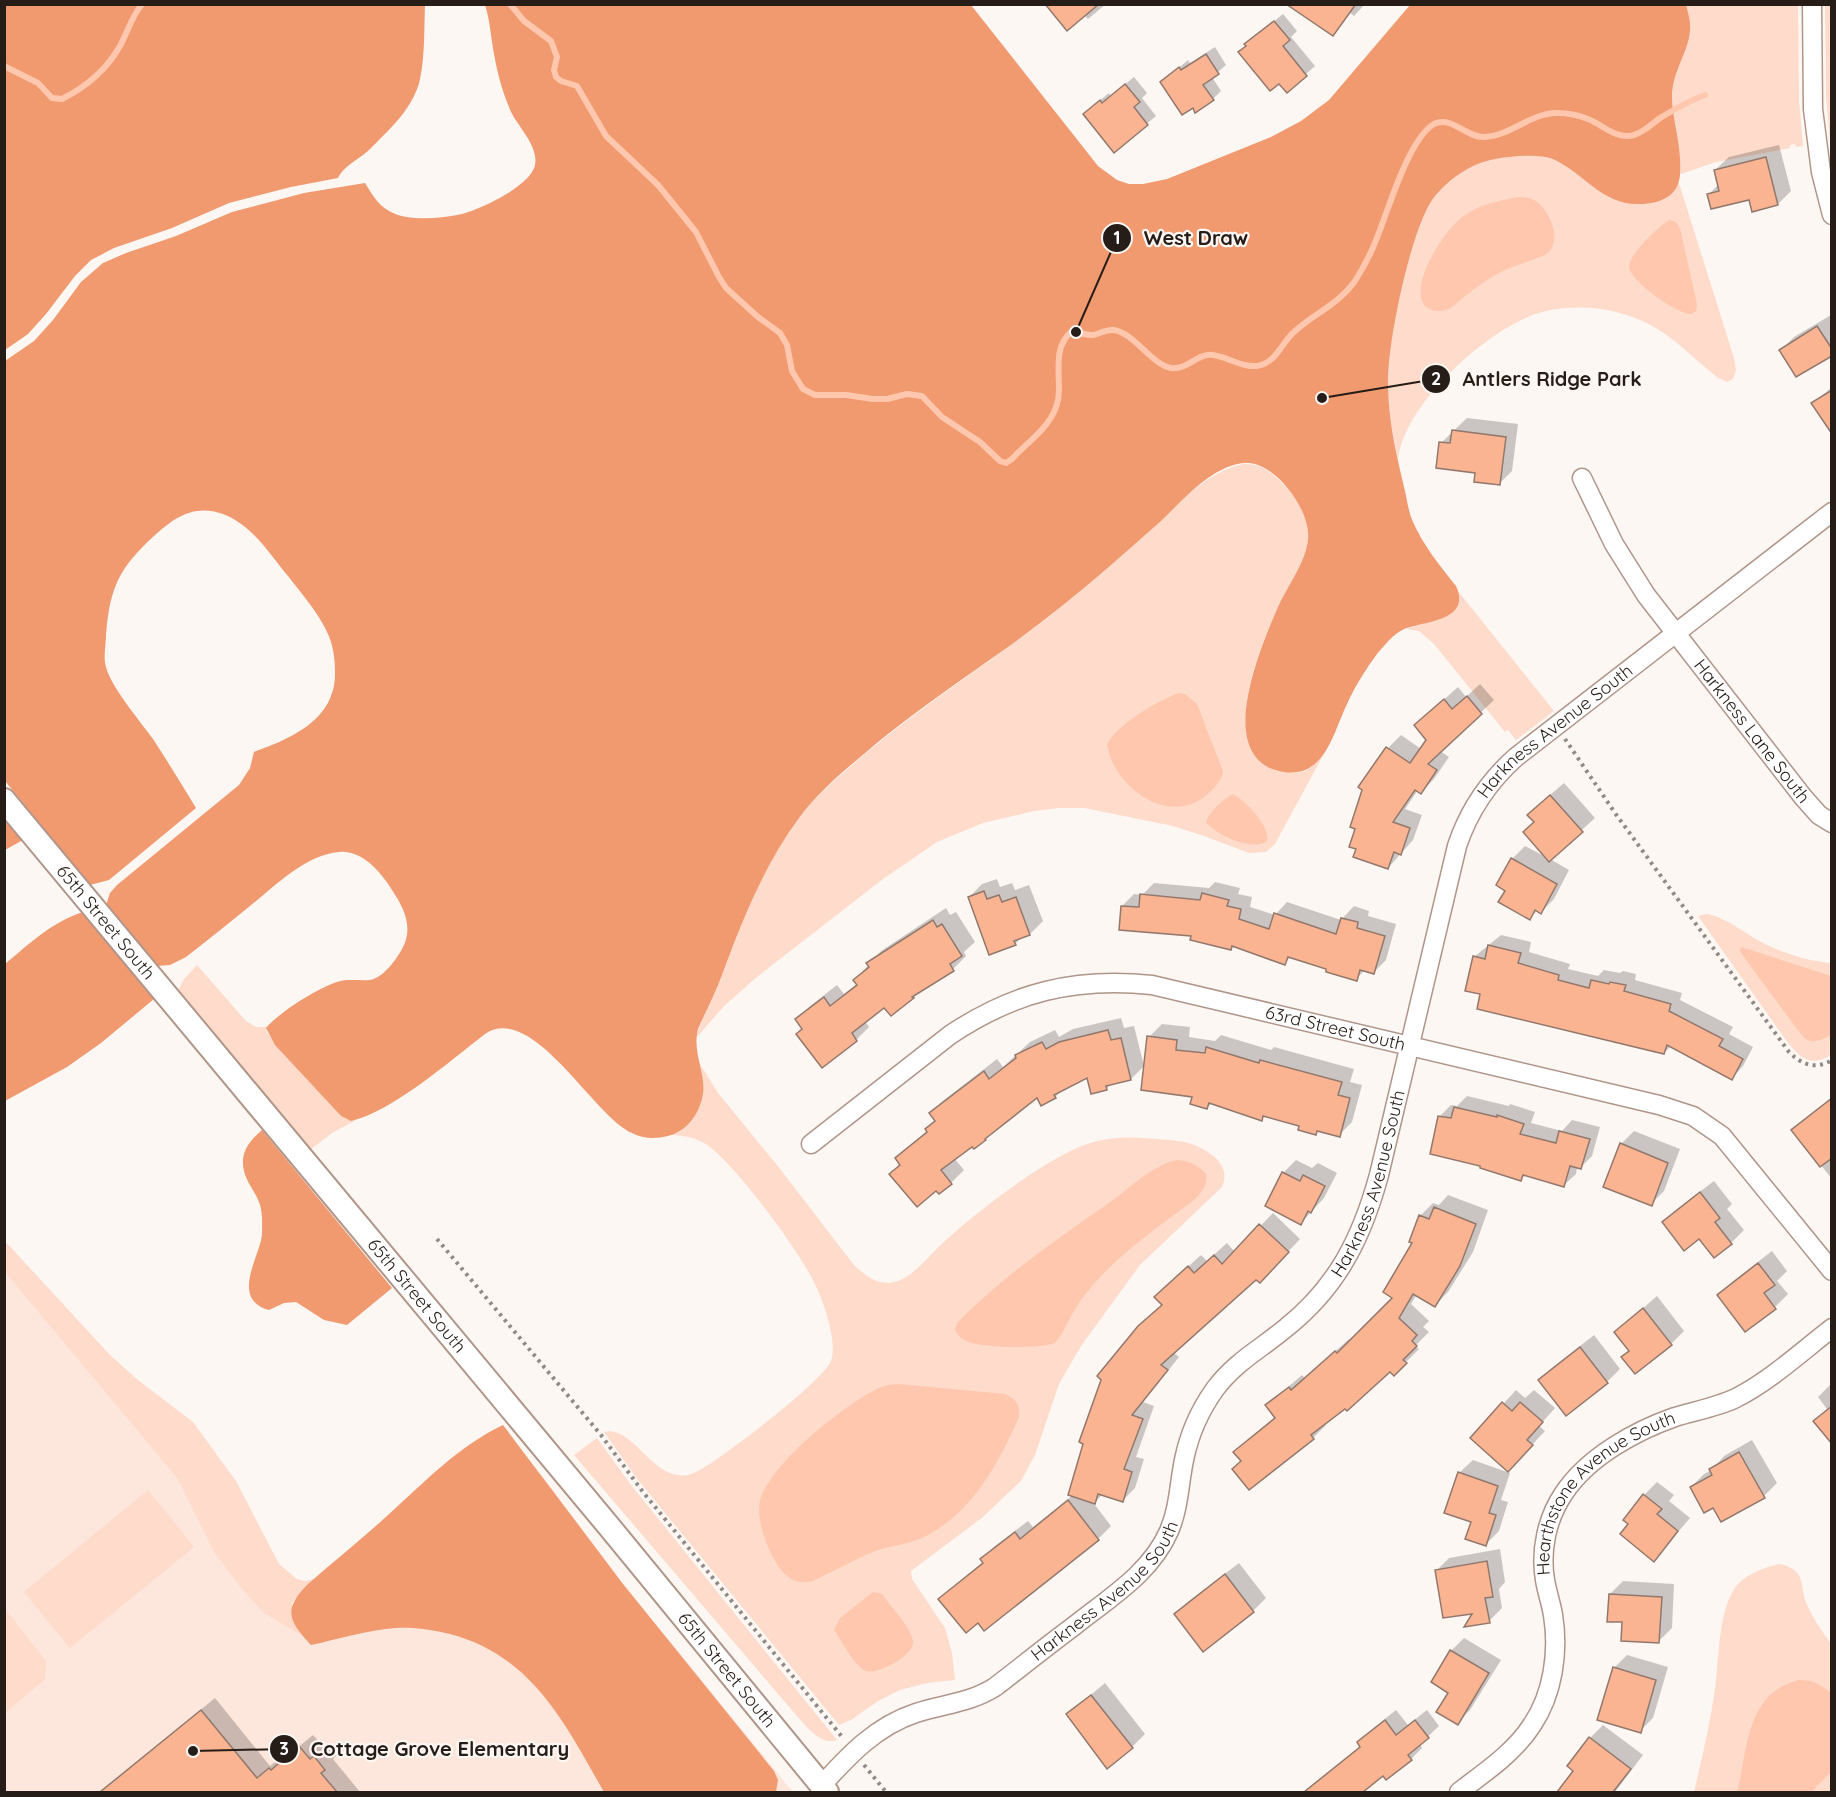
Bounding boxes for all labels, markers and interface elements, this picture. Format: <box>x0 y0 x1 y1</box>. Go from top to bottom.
callout: West Draw <box>1102 219 1260 257</box>
text: West Draw <box>1144 225 1248 250</box>
text: 1 <box>1113 226 1121 249</box>
callout: Antlers Ridge Park <box>1421 360 1654 398</box>
text: Antlers Ridge Park <box>1462 366 1642 391</box>
text: 2 <box>1431 367 1441 390</box>
street label: Harkness Lane South <box>1689 654 1815 808</box>
street label: Harkness Avenue South <box>1472 659 1637 802</box>
street label: 65th Street South <box>52 860 161 984</box>
street label: 63rd Street South <box>1263 1000 1408 1056</box>
street label: Harkness Avenue South <box>1325 1088 1410 1281</box>
street label: 65th Street South <box>363 1233 472 1357</box>
street label: Hearthstone Avenue South <box>1531 1406 1678 1576</box>
street label: Harkness Avenue South <box>1026 1517 1183 1666</box>
street label: 65th Street South <box>673 1607 781 1732</box>
callout: Cottage Grove Elementary <box>269 1730 581 1768</box>
text: Cottage Grove Elementary <box>311 1736 569 1761</box>
text: 3 <box>279 1737 289 1760</box>

